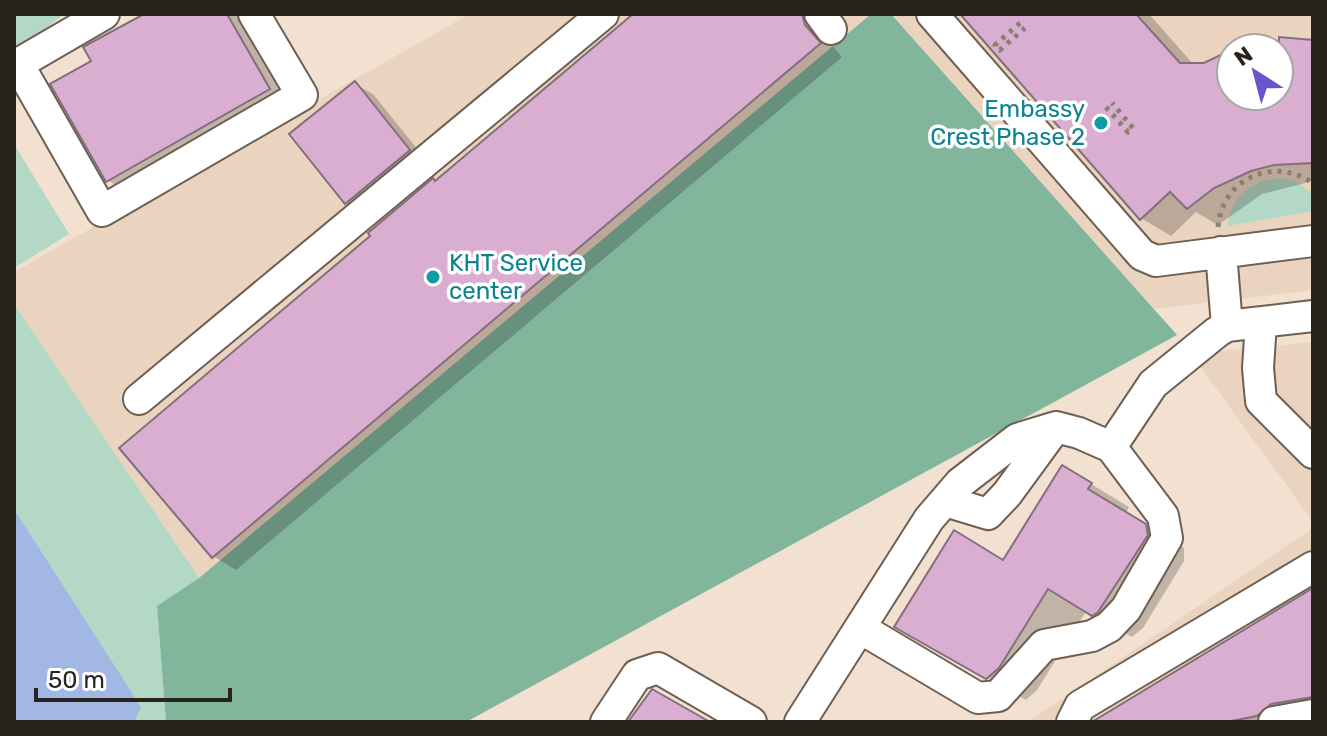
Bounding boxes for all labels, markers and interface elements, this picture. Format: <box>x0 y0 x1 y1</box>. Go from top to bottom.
north arrow <box>1215 32 1295 112</box>
text: N <box>1229 41 1258 72</box>
place label: Embassy Crest Phase 2 <box>930 95 1085 151</box>
marker: Embassy Crest Phase 2 <box>1092 114 1110 132</box>
place label: KHT Service center <box>449 249 583 305</box>
marker: KHT Service center <box>424 268 442 286</box>
scale bar <box>36 652 230 702</box>
text: 50 m <box>48 666 105 694</box>

